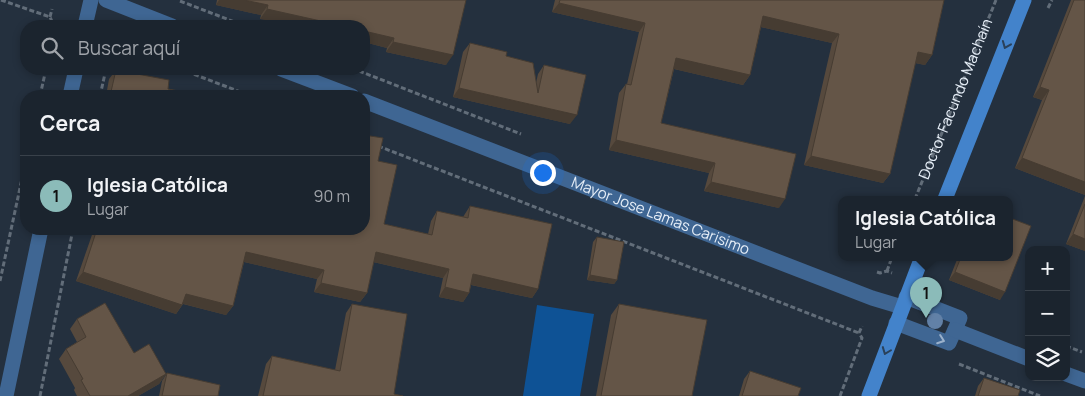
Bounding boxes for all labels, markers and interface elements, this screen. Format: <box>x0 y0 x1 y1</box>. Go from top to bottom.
street label: Doctor Facundo Machaín <box>913 15 997 182</box>
search box <box>20 20 370 75</box>
icon: search <box>38 34 66 62</box>
text: Buscar aquí <box>78 35 180 61</box>
one-way arrow <box>1002 40 1012 49</box>
text: Cerca <box>40 109 100 137</box>
your location <box>530 160 556 186</box>
street label: Mayor Jose Lamas Carisimo <box>568 171 753 260</box>
text: Iglesia Católica <box>87 172 228 198</box>
text: 1 <box>52 185 60 207</box>
text: 90 m <box>314 185 350 207</box>
popup <box>838 196 1013 261</box>
text: Lugar <box>87 198 129 220</box>
text: Iglesia Católica <box>855 205 996 231</box>
text: Lugar <box>855 231 897 253</box>
map controls <box>1025 246 1070 381</box>
button: + <box>1025 246 1070 291</box>
pin: 1 <box>910 277 942 318</box>
button: − <box>1025 291 1070 336</box>
one-way arrow <box>936 334 945 344</box>
button: layers <box>1025 336 1070 381</box>
one-way arrow <box>882 347 892 355</box>

